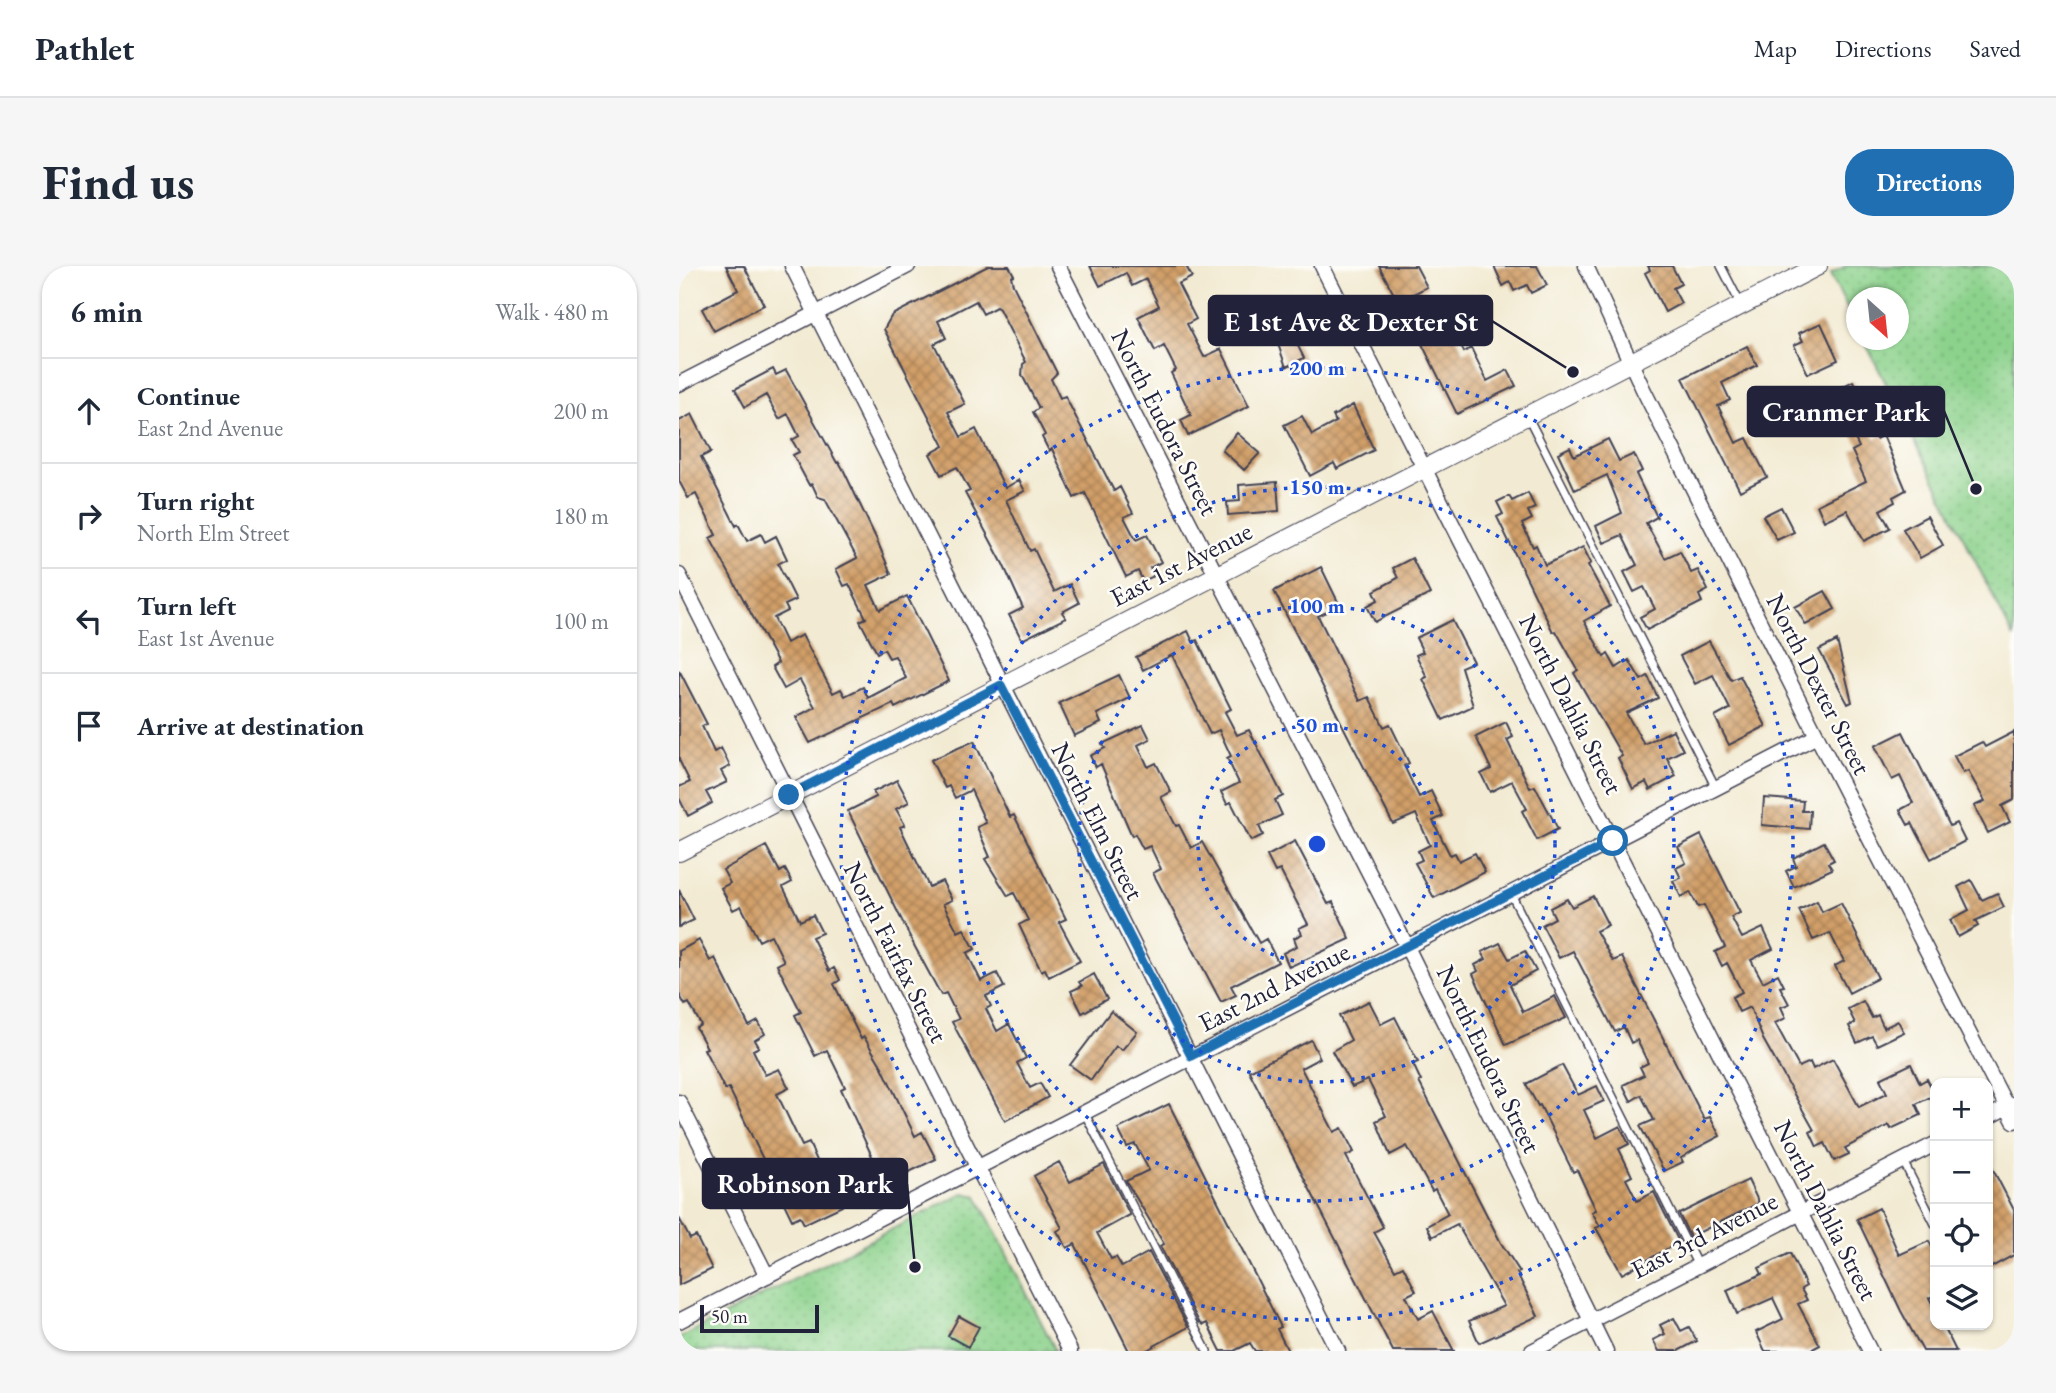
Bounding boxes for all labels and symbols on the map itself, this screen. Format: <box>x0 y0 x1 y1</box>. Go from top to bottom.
north arrow <box>1846 287 1909 350</box>
callout: E 1st Ave & Dexter St <box>1209 296 1492 345</box>
text: E 1st Ave & Dexter St <box>1224 303 1479 339</box>
street label: North Eudora Street <box>1103 323 1227 521</box>
text: 200 m <box>1289 354 1345 381</box>
callout: Cranmer Park <box>1748 387 1944 436</box>
text: Cranmer Park <box>1762 393 1930 429</box>
text: 150 m <box>1289 473 1345 500</box>
street label: East 1st Avenue <box>1104 514 1258 614</box>
street label: North Dexter Street <box>1759 588 1879 780</box>
text: 100 m <box>1289 592 1345 619</box>
street label: North Dahlia Street <box>1511 608 1631 800</box>
text: 50 m <box>1295 711 1339 738</box>
street label: North Elm Street <box>1044 736 1152 906</box>
route end <box>773 779 804 810</box>
route start <box>1597 825 1628 856</box>
centre of rings <box>1305 832 1329 856</box>
street label: North Fairfax Street <box>836 856 956 1048</box>
street label: East 2nd Avenue <box>1193 934 1355 1040</box>
street label: North Eudora Street <box>1429 960 1549 1158</box>
street label: North Dahlia Street <box>1766 1114 1886 1306</box>
callout: Robinson Park <box>703 1159 907 1208</box>
text: Robinson Park <box>717 1165 894 1201</box>
street label: East 3rd Avenue <box>1625 1183 1783 1287</box>
scale bar <box>700 1302 819 1334</box>

